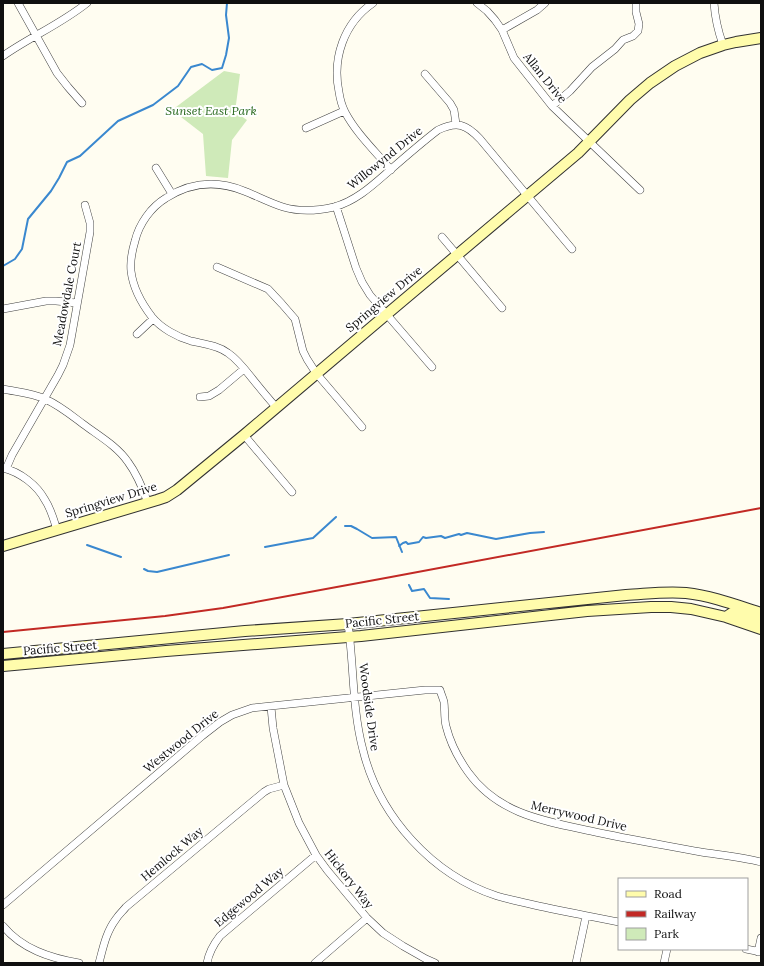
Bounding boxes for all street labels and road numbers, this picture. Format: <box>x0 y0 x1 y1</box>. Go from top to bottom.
street label: Allan Drive <box>520 49 571 106</box>
street label: Willowynd Drive <box>344 122 426 192</box>
street label: Meadowdale Court <box>49 240 84 347</box>
street label: Springview Drive <box>342 262 425 335</box>
street label: Springview Drive <box>63 478 159 521</box>
street label: Pacific Street <box>344 608 420 631</box>
street label: Pacific Street <box>22 637 98 658</box>
street label: Woodside Drive <box>356 662 383 752</box>
street label: Westwood Drive <box>140 705 222 775</box>
street label: Merrywood Drive <box>530 797 629 834</box>
street label: Hemlock Way <box>138 823 206 884</box>
street label: Hickory Way <box>322 846 378 912</box>
street label: Edgewood Way <box>211 863 287 930</box>

